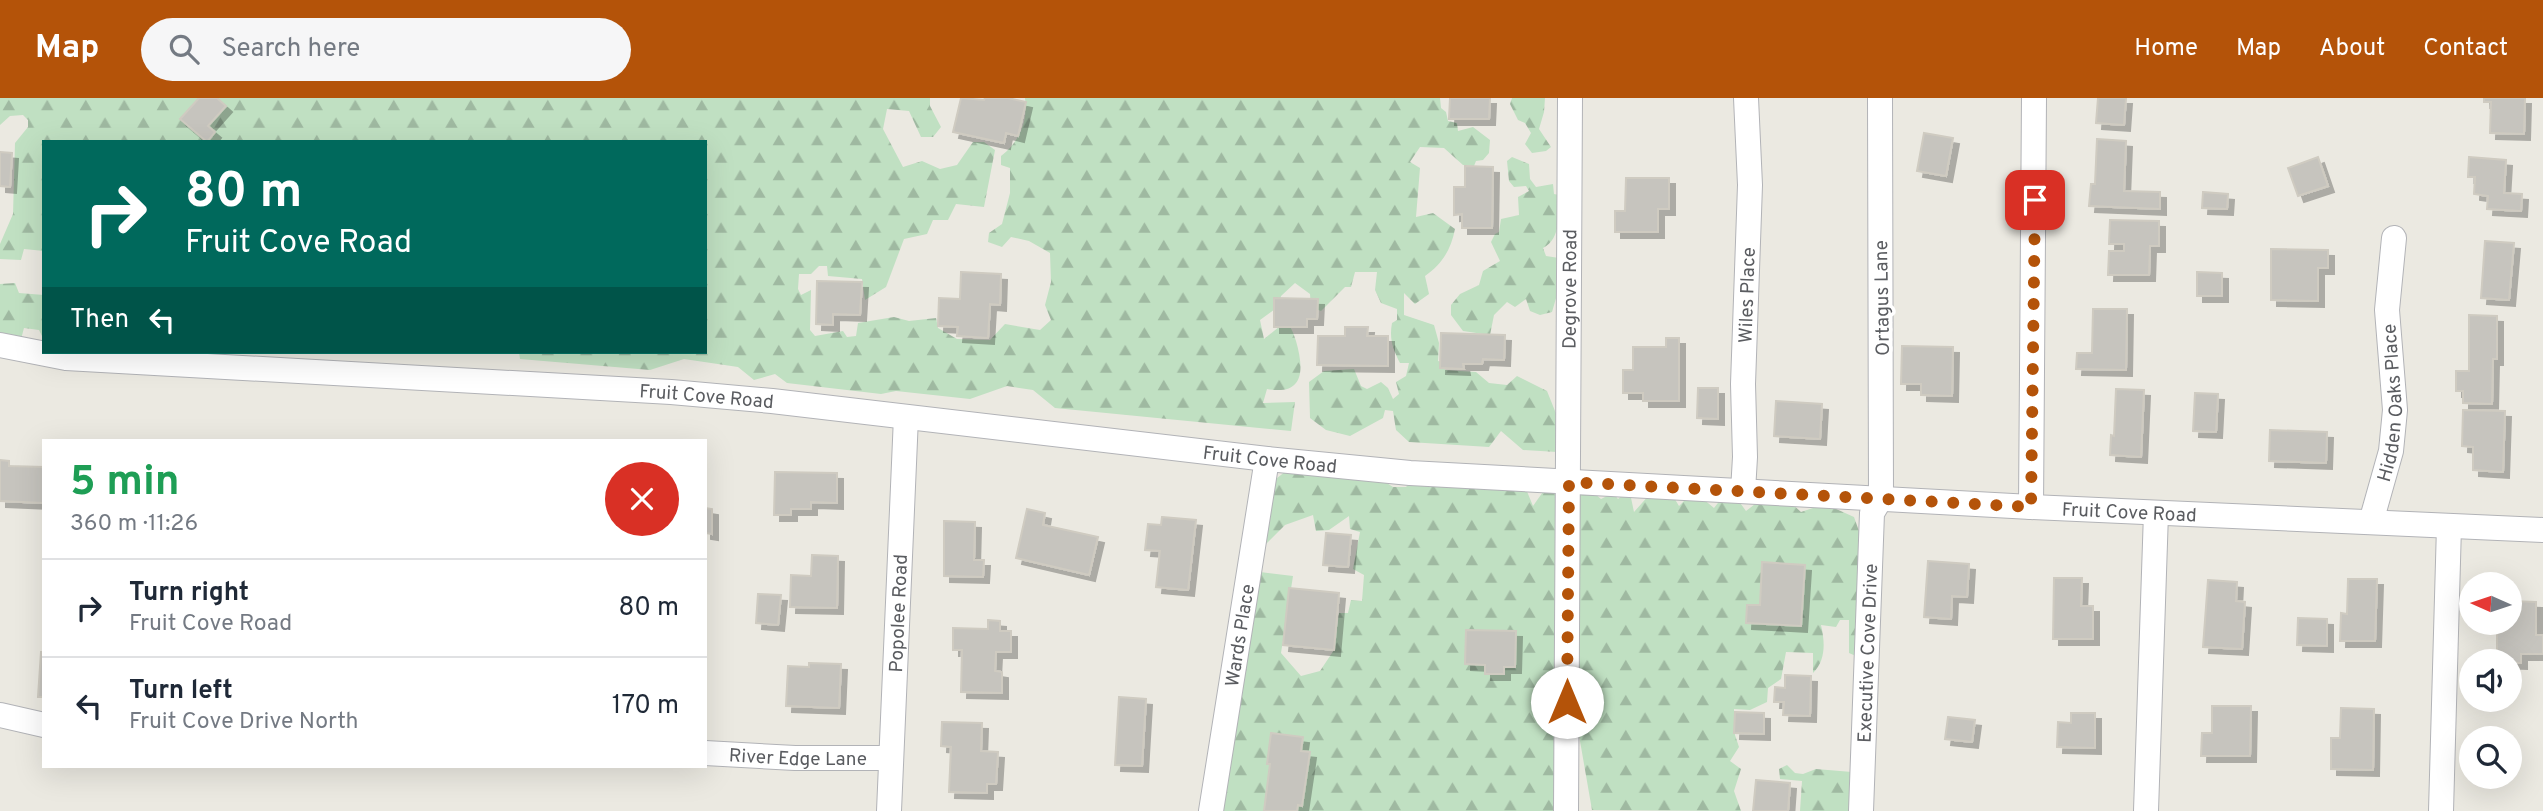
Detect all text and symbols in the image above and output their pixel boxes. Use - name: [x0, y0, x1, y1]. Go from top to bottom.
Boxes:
- search box: [141, 18, 631, 81]
- text: Map: [35, 28, 99, 70]
- icon: search: [165, 30, 203, 68]
- text: Search here: [221, 33, 360, 66]
- text: Home: [2134, 34, 2198, 64]
- text: Map: [2236, 34, 2281, 64]
- text: About: [2319, 34, 2385, 64]
- text: Contact: [2423, 34, 2508, 64]
- text: 80 m: [185, 163, 302, 225]
- icon: right: [70, 168, 161, 259]
- pin: [2005, 170, 2065, 230]
- icon: arrive: [2016, 181, 2054, 219]
- text: Fruit Cove Road: [185, 224, 412, 264]
- street label: Degrove Road: [1559, 229, 1583, 349]
- street label: Ortagus Lane: [1870, 240, 1896, 356]
- street label: Wiles Place: [1734, 247, 1762, 344]
- icon: left: [143, 301, 181, 339]
- text: Then: [70, 304, 129, 337]
- street label: Hidden Oaks Place: [2373, 323, 2410, 485]
- street label: Fruit Cove Road: [639, 380, 775, 415]
- street label: Fruit Cove Road: [1201, 442, 1338, 480]
- text: 5 min: [70, 457, 180, 510]
- button: close: [605, 462, 679, 536]
- street label: Fruit Cove Road: [2061, 498, 2197, 528]
- text: 360 m · 11:26: [70, 510, 198, 539]
- street label: Popolee Road: [885, 554, 914, 673]
- street label: Executive Cove Drive: [1854, 563, 1884, 743]
- north arrow: [2459, 572, 2522, 635]
- map controls: [2459, 572, 2522, 789]
- text: Turn right: [129, 577, 249, 610]
- street label: Wards Place: [1221, 582, 1261, 689]
- icon: right: [70, 589, 108, 627]
- text: 80 m: [619, 592, 679, 625]
- text: Fruit Cove Road: [129, 610, 292, 639]
- button: sound: [2459, 649, 2522, 712]
- position arrow: [1530, 665, 1604, 739]
- text: Turn left: [129, 675, 233, 708]
- icon: left: [70, 687, 108, 725]
- text: 170 m: [612, 690, 679, 723]
- text: Fruit Cove Drive North: [129, 708, 358, 737]
- button: search: [2459, 726, 2522, 789]
- street label: River Edge Lane: [728, 744, 867, 772]

